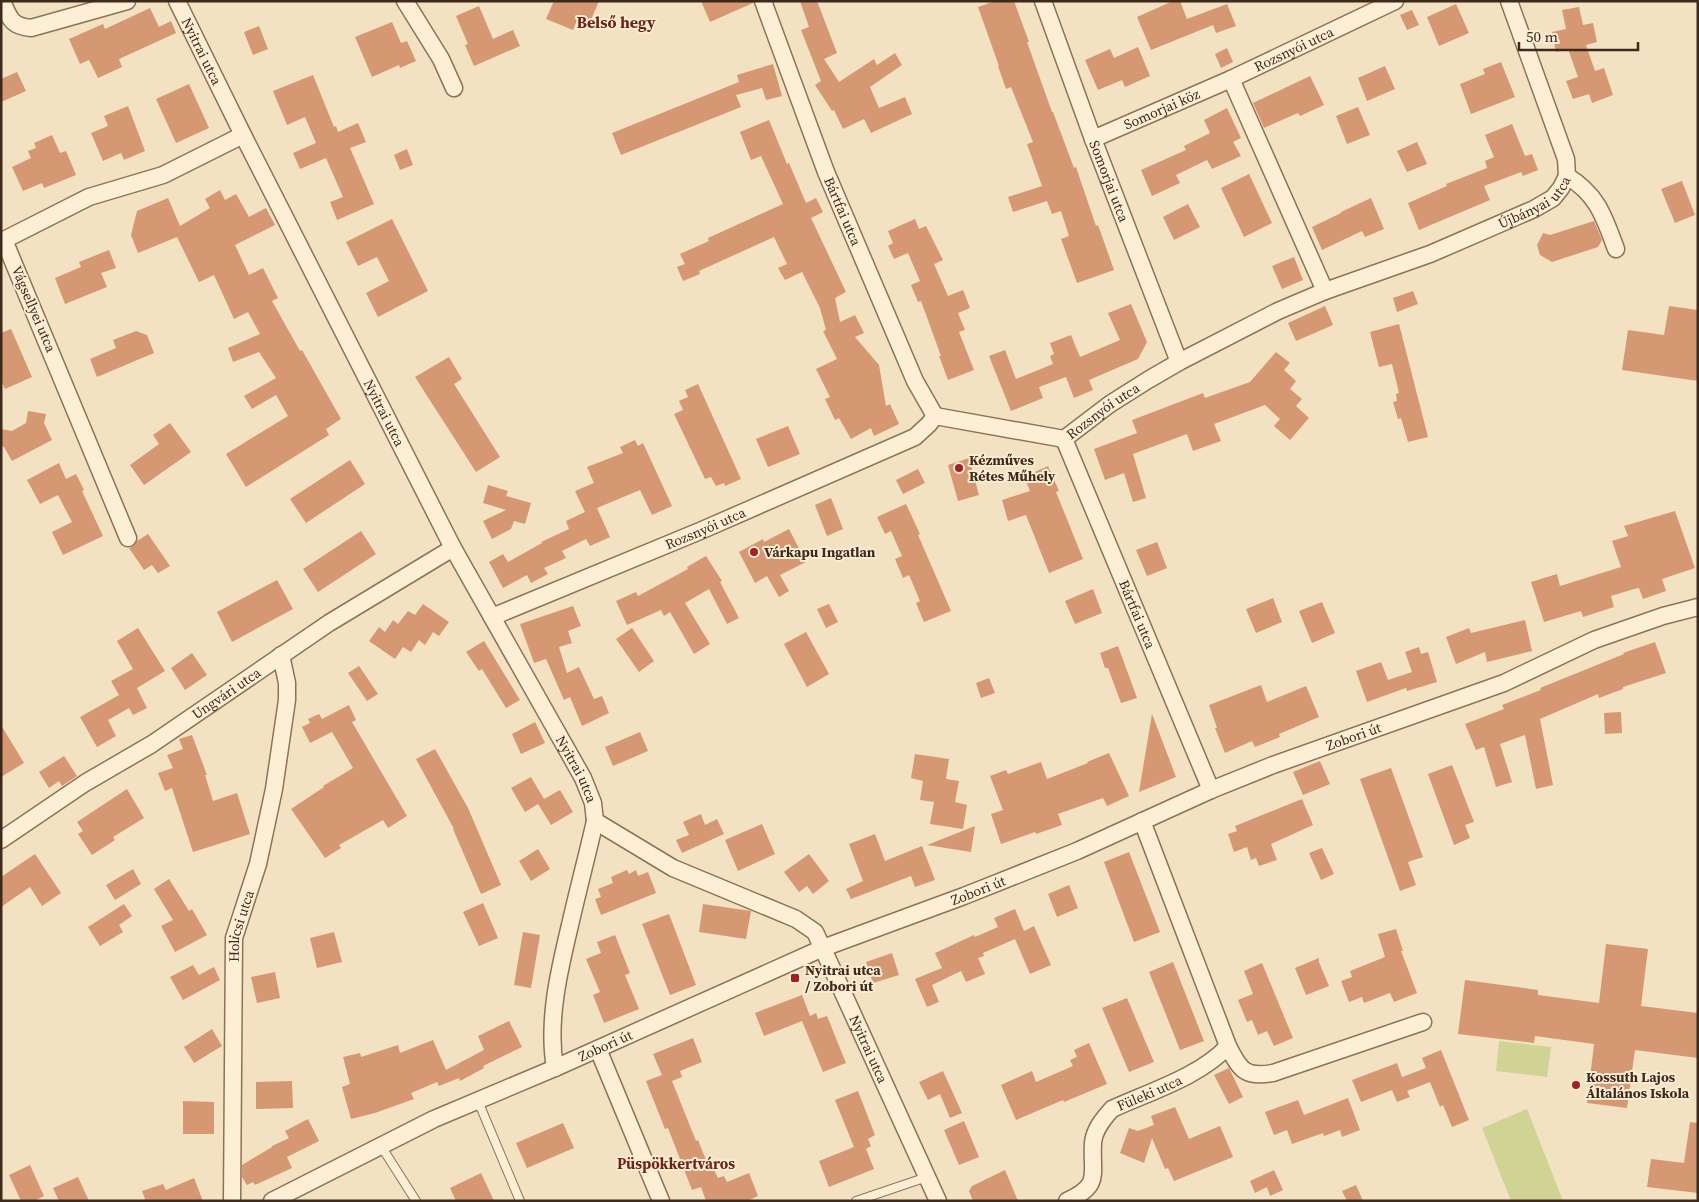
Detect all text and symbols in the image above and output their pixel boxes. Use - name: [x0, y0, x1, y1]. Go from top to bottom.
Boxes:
- district label: Belső hegy: [576, 11, 656, 33]
- street label: Nyitrai utca: [177, 14, 227, 89]
- scale bar: [1519, 20, 1638, 52]
- street label: Rozsnyói utca: [1251, 21, 1338, 77]
- text: 50 m: [1526, 26, 1558, 47]
- street label: Somorjai köz: [1121, 84, 1203, 134]
- street label: Somorjai utca: [1084, 137, 1134, 226]
- street label: Újbányai utca: [1495, 172, 1576, 233]
- street label: Bártfai utca: [819, 174, 867, 250]
- street label: Vágsellyei utca: [7, 263, 62, 356]
- street label: Nyitrai utca: [359, 376, 410, 451]
- street label: Rozsnyói utca: [1062, 377, 1144, 444]
- place label: Kézműves Rétes Műhely: [969, 450, 1056, 486]
- marker: Kézműves Rétes Műhely: [953, 462, 965, 474]
- street label: Rozsnyói utca: [662, 502, 750, 554]
- place label: Várkapu Ingatlan: [764, 542, 876, 562]
- marker: Várkapu Ingatlan: [748, 546, 760, 558]
- street label: Bártfai utca: [1114, 577, 1161, 653]
- street label: Ungvári utca: [188, 662, 265, 724]
- street label: Zobori út: [1323, 717, 1384, 755]
- street label: Nyitrai utca: [551, 732, 602, 806]
- street label: Zobori út: [948, 870, 1009, 910]
- street label: Holicsi utca: [224, 887, 259, 962]
- place label: Nyitrai utca / Zobori út: [805, 960, 881, 996]
- marker: Nyitrai utca / Zobori út: [789, 972, 801, 984]
- street label: Nyitrai utca: [844, 1012, 893, 1087]
- street label: Zobori út: [575, 1024, 636, 1066]
- place label: Kossuth Lajos Általános Iskola: [1586, 1067, 1690, 1103]
- street label: Füleki utca: [1114, 1069, 1186, 1116]
- marker: Kossuth Lajos Általános Iskola: [1570, 1079, 1582, 1091]
- district label: Püspökkertváros: [617, 1153, 735, 1174]

